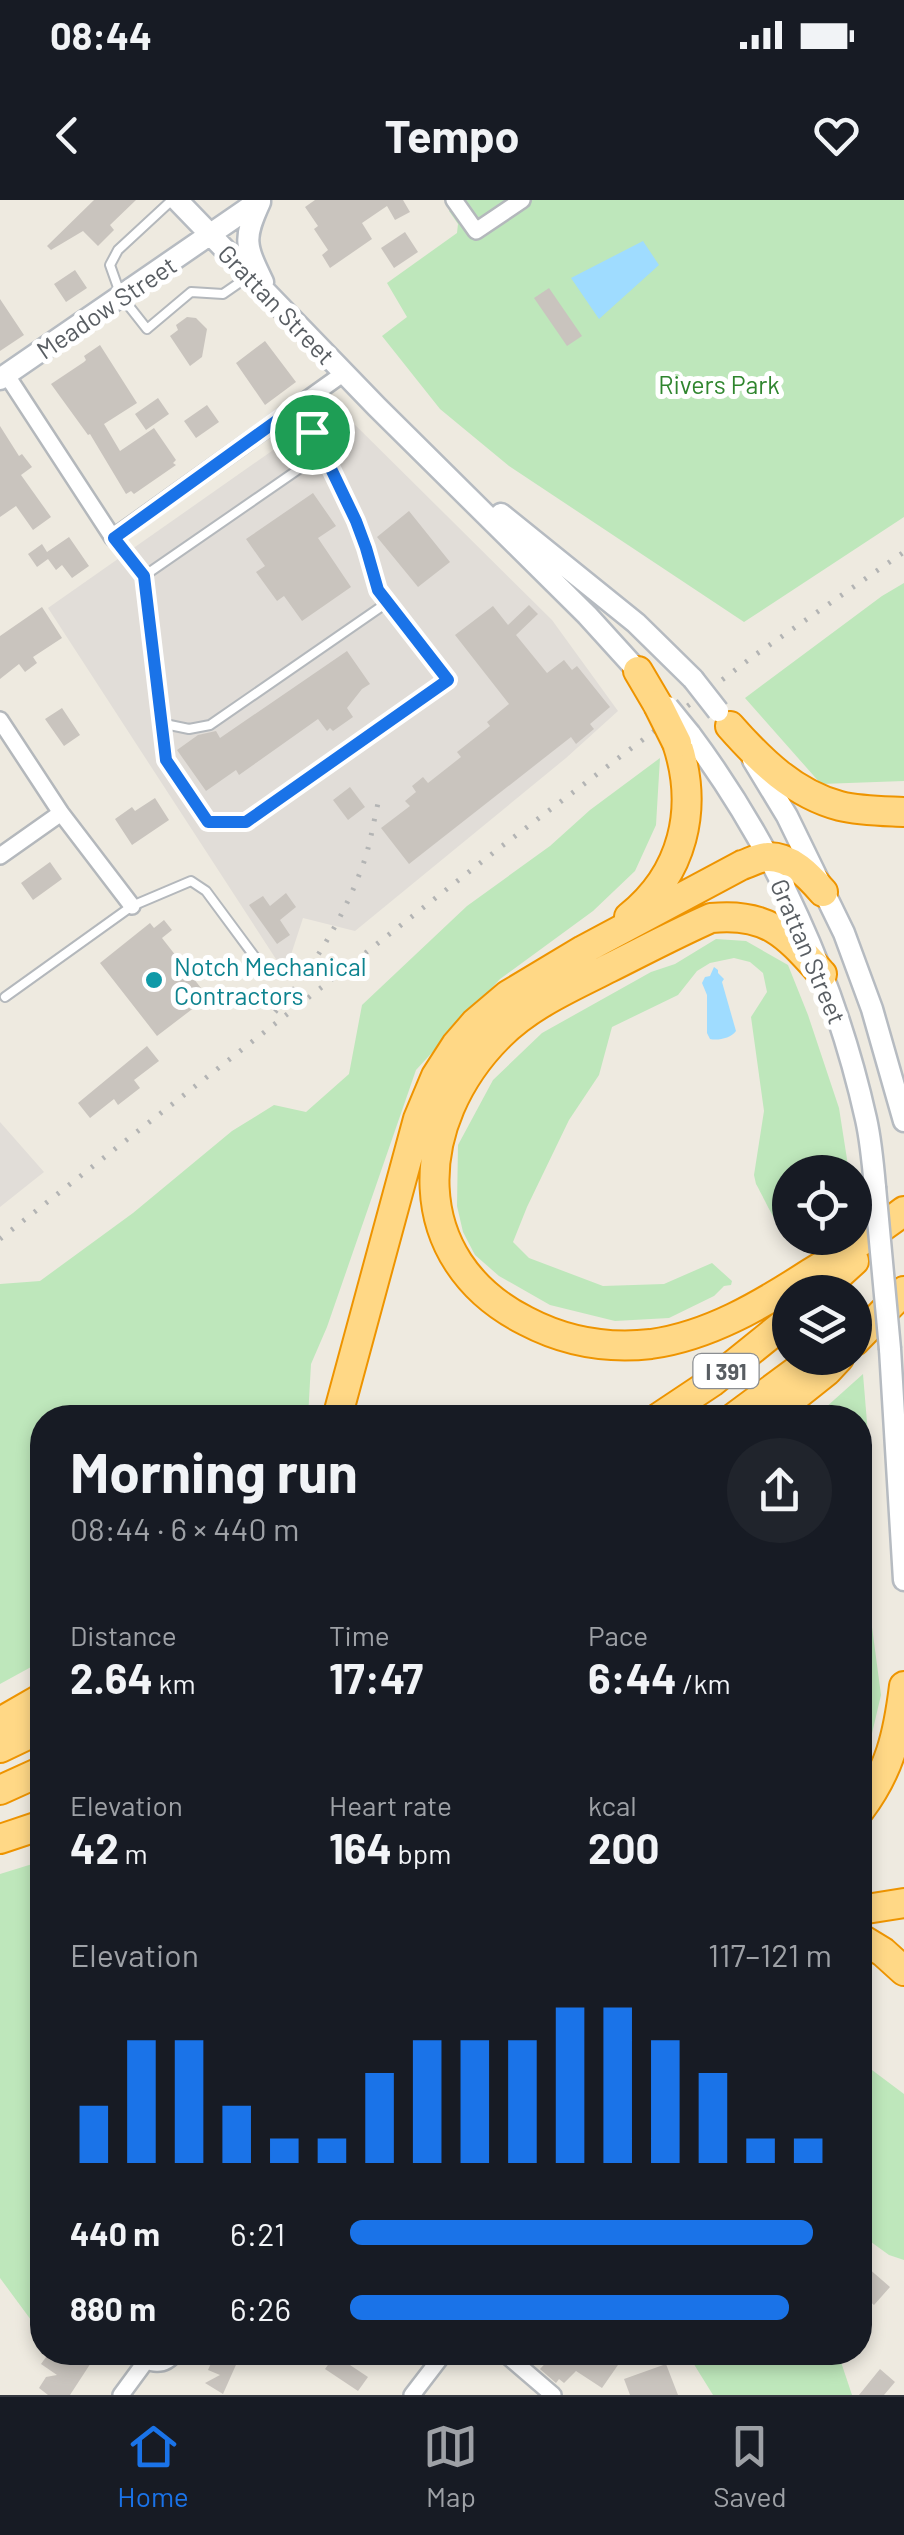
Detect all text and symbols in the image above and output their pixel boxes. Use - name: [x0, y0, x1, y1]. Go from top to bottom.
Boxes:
- text: 08:44: [50, 12, 152, 58]
- icon: back: [40, 108, 95, 163]
- text: Tempo: [384, 108, 520, 162]
- icon: heart: [809, 108, 864, 163]
- street label: Grattan Street: [212, 238, 342, 370]
- street label: Meadow Street: [30, 249, 182, 365]
- park label: Rivers Park: [658, 369, 780, 399]
- pin: [270, 390, 355, 475]
- icon: arrive: [285, 405, 340, 460]
- street label: Grattan Street: [765, 874, 853, 1028]
- place label: Notch Mechanical Contractors: [174, 951, 366, 1010]
- marker: Notch Mechanical Contractors: [143, 969, 165, 991]
- map controls: [772, 1155, 872, 1375]
- button: locate: [772, 1155, 872, 1255]
- button: layers: [772, 1275, 872, 1375]
- road number: I 391: [694, 1354, 758, 1388]
- text: Morning run: [70, 1438, 358, 1504]
- button: share: [727, 1438, 832, 1543]
- text: 08:44 · 6 × 440 m: [70, 1509, 299, 1547]
- text: Distance: [70, 1618, 177, 1652]
- text: Time: [329, 1618, 390, 1652]
- text: Pace: [588, 1618, 648, 1652]
- text: 2.64: [70, 1652, 153, 1702]
- text: 17:47: [329, 1652, 423, 1702]
- text: 6:44: [588, 1652, 677, 1702]
- text: km: [153, 1666, 196, 1700]
- text: /km: [677, 1666, 731, 1700]
- text: Elevation: [70, 1788, 183, 1822]
- text: Heart rate: [329, 1788, 452, 1822]
- text: kcal: [588, 1788, 637, 1822]
- text: 42: [70, 1822, 119, 1872]
- text: 164: [329, 1822, 392, 1872]
- text: 200: [588, 1822, 659, 1872]
- text: m: [119, 1836, 148, 1870]
- text: bpm: [392, 1836, 451, 1870]
- text: Elevation: [70, 1935, 199, 1973]
- text: 117–121 m: [708, 1935, 832, 1973]
- text: 440 m: [70, 2214, 160, 2252]
- text: 6:21: [230, 2214, 285, 2252]
- text: 880 m: [70, 2289, 156, 2327]
- text: 6:26: [230, 2289, 291, 2327]
- tab: Home: [117, 2419, 189, 2513]
- tab: Map: [423, 2419, 478, 2513]
- tab: Saved: [713, 2419, 787, 2513]

